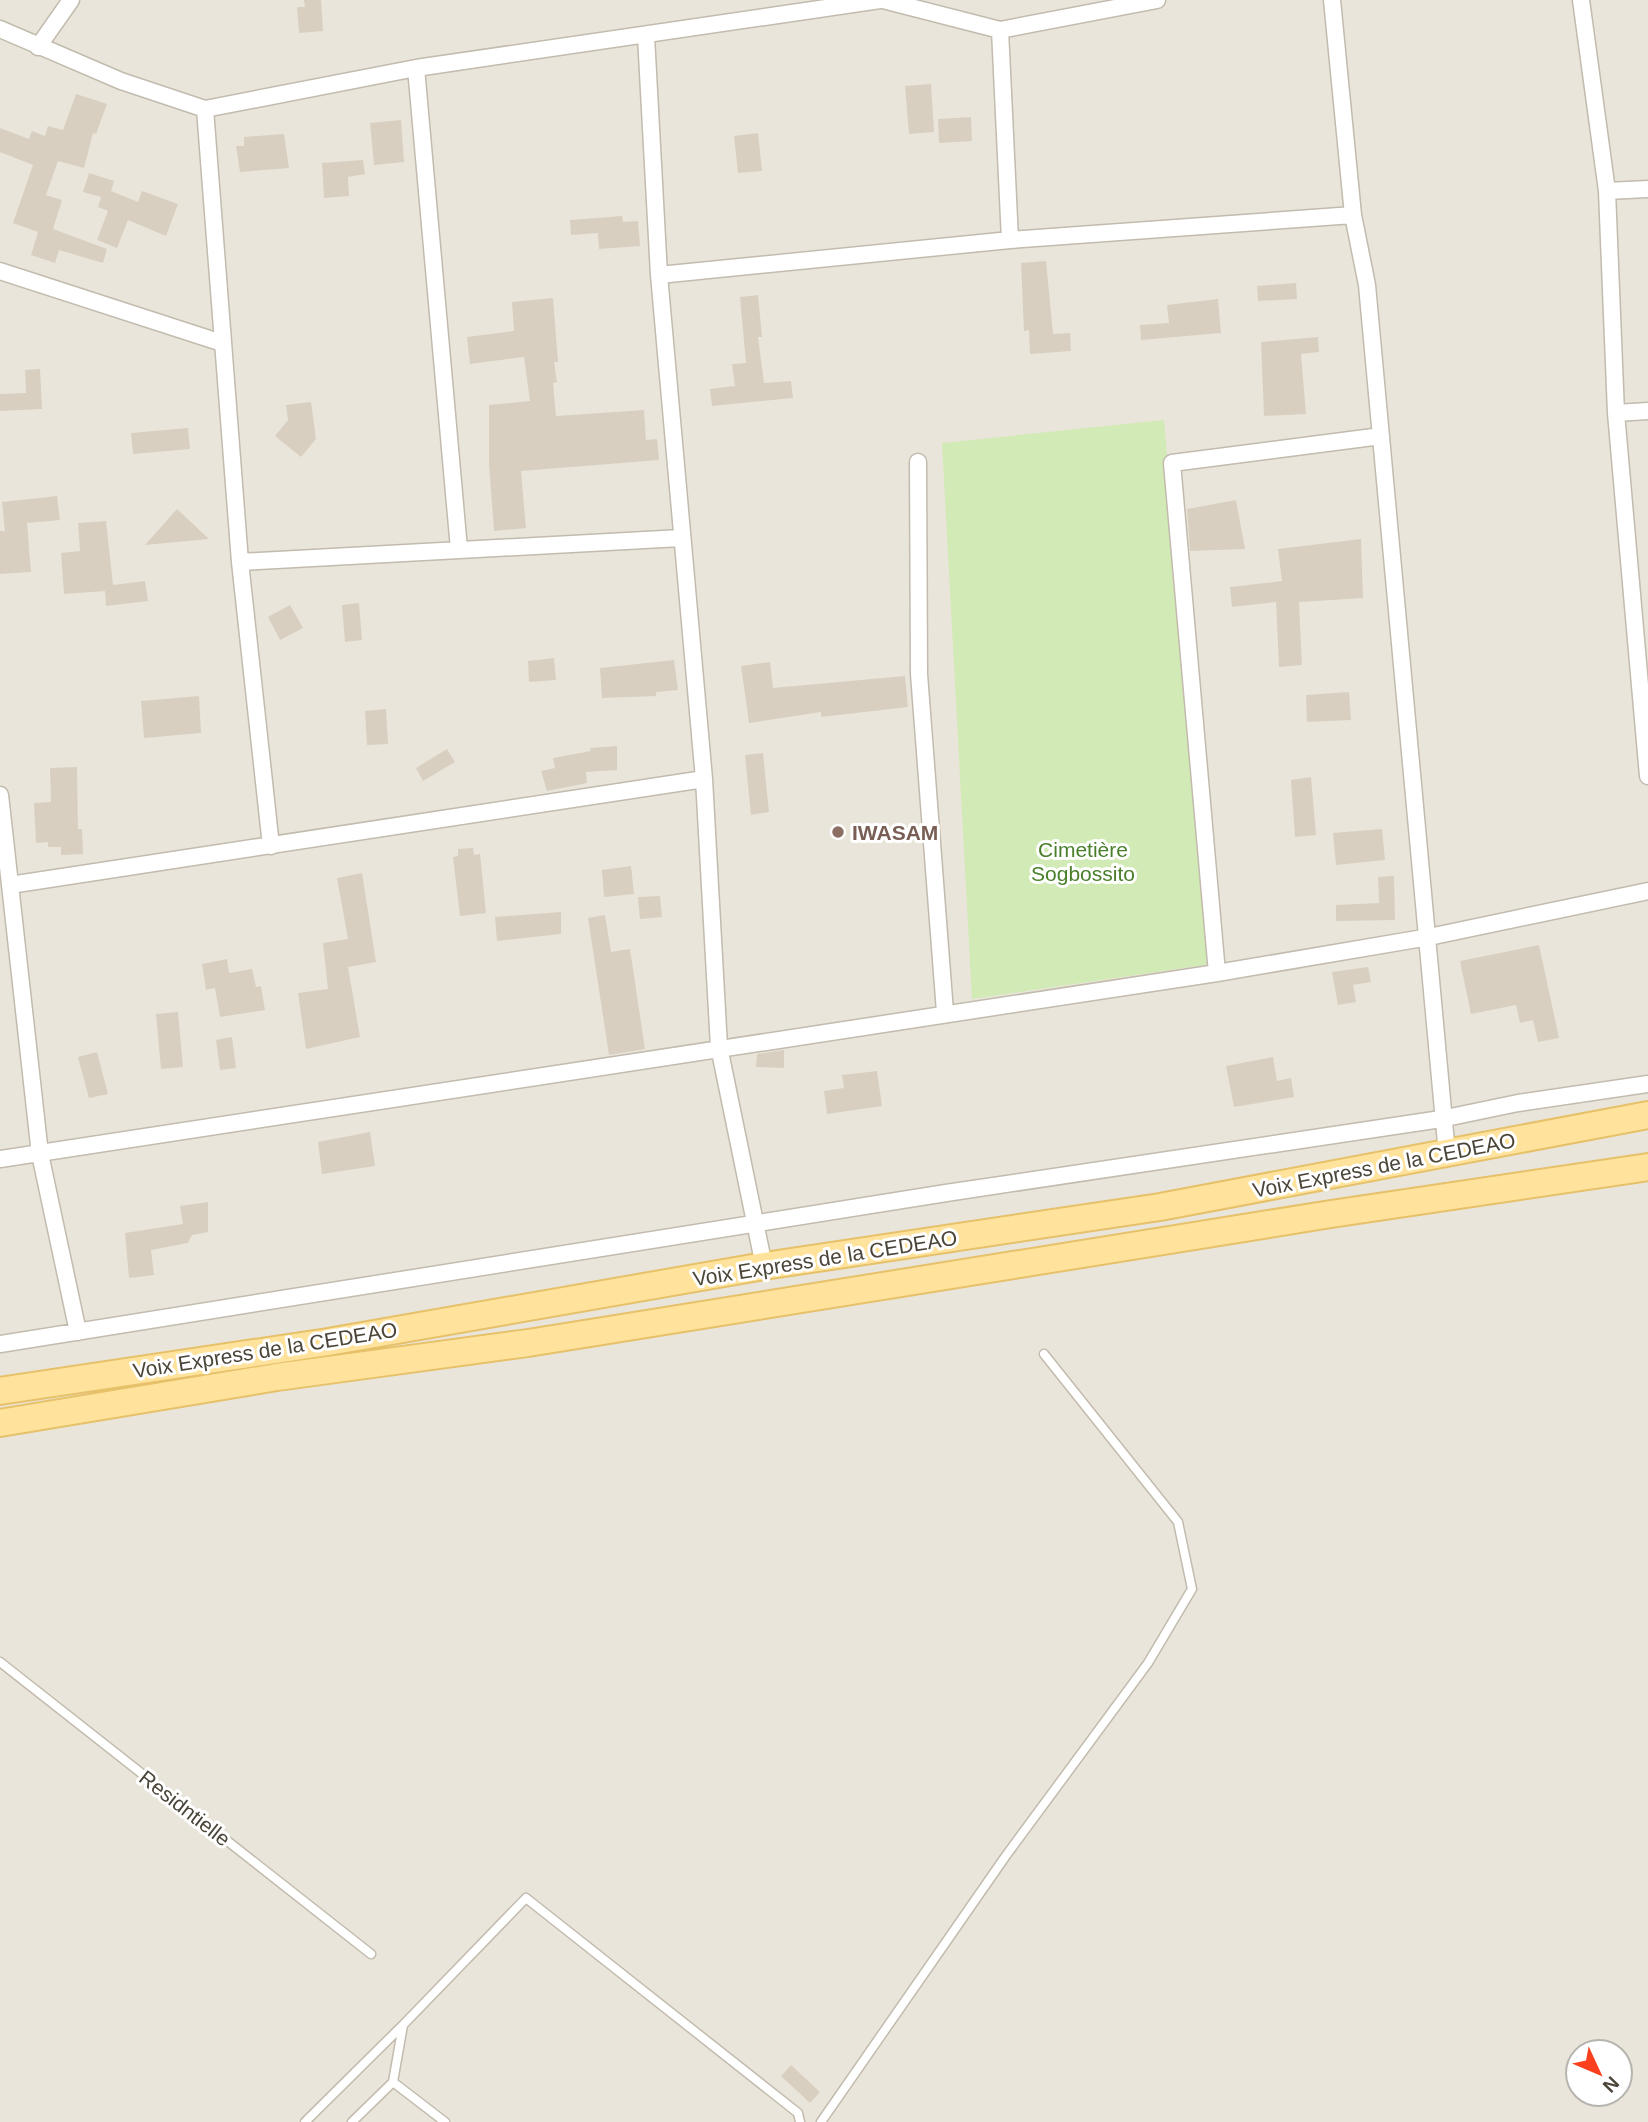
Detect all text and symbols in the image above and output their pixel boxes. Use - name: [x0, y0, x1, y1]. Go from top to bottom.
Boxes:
- place label: IWASAM: [852, 821, 938, 844]
- marker: IWASAM: [830, 824, 846, 840]
- park label: Cimetière Sogbossito: [1031, 838, 1135, 885]
- street label: Voix Express de la CEDEAO: [1251, 1128, 1517, 1202]
- street label: Voix Express de la CEDEAO: [691, 1226, 959, 1290]
- street label: Voix Express de la CEDEAO: [131, 1318, 399, 1382]
- street label: Residntielle: [135, 1766, 235, 1850]
- north arrow: [1564, 2038, 1634, 2108]
- text: N: [1599, 2072, 1623, 2097]

